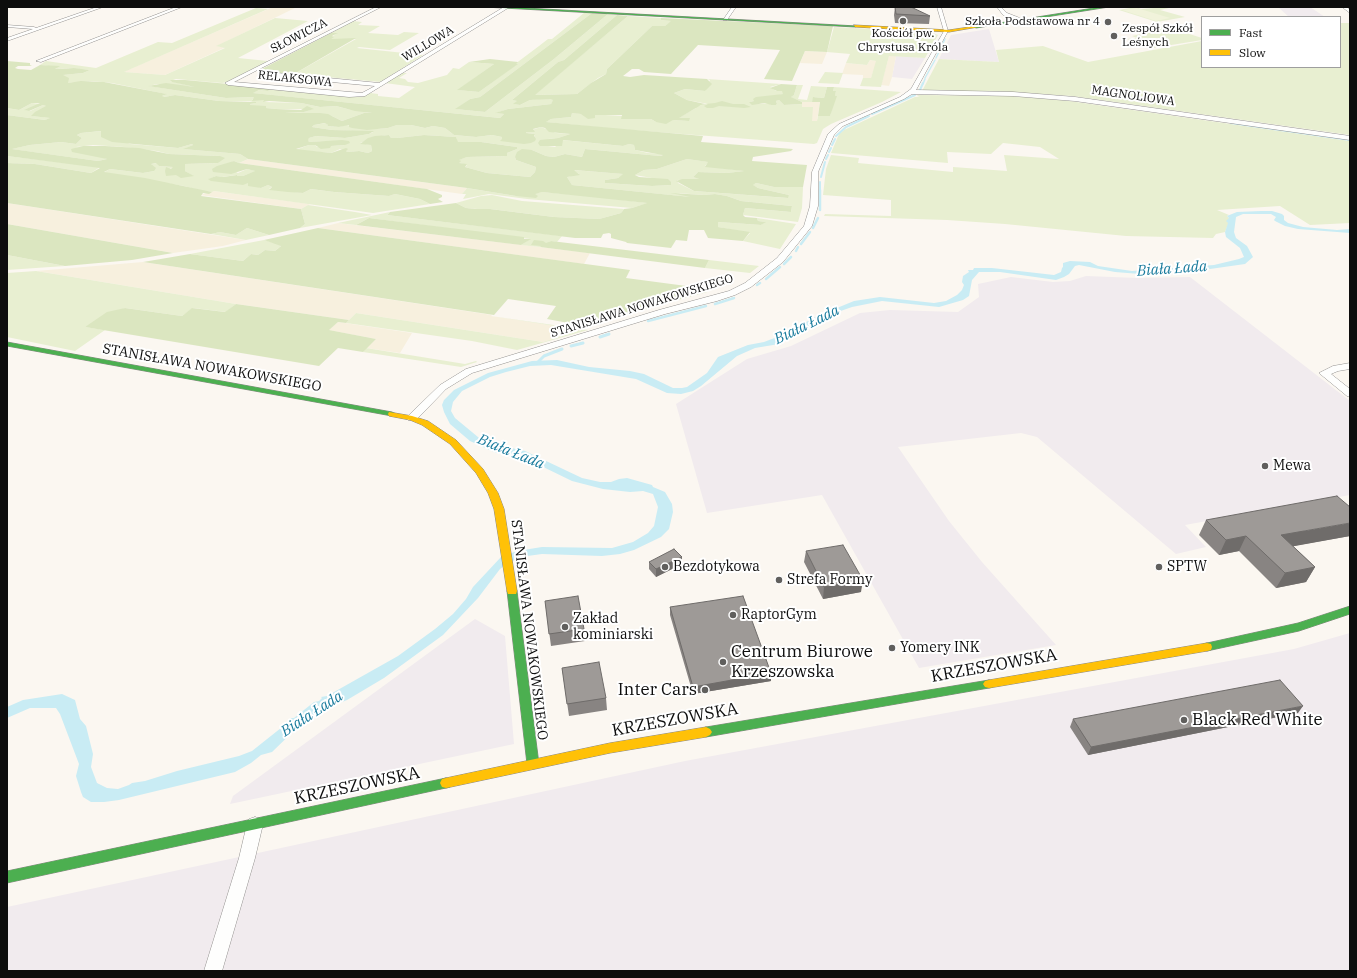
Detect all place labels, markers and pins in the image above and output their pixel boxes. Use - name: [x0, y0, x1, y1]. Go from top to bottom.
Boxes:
- place label: Szkoła Podstawowa nr 4: [965, 15, 1100, 29]
- marker: Kościół pw. Chrystusa Króla: [898, 16, 908, 26]
- marker: Szkoła Podstawowa nr 4: [1103, 17, 1113, 27]
- place label: Zespół Szkół Leśnych: [1122, 22, 1193, 50]
- place label: Kościół pw. Chrystusa Króla: [858, 27, 948, 55]
- marker: Zespół Szkół Leśnych: [1109, 31, 1119, 41]
- place label: Mewa: [1273, 458, 1311, 474]
- marker: Mewa: [1260, 461, 1270, 471]
- place label: Bezdotykowa: [673, 559, 760, 575]
- place label: SPTW: [1167, 559, 1207, 575]
- marker: Bezdotykowa: [660, 562, 670, 572]
- marker: SPTW: [1154, 562, 1164, 572]
- place label: Strefa Formy: [787, 572, 872, 588]
- marker: Strefa Formy: [774, 575, 784, 585]
- place label: RaptorGym: [741, 607, 817, 623]
- marker: RaptorGym: [728, 610, 738, 620]
- place label: Zakład kominiarski: [573, 611, 653, 644]
- marker: Zakład kominiarski: [560, 622, 570, 632]
- place label: Yomery INK: [900, 640, 980, 656]
- place label: Centrum Biurowe Krzeszowska: [731, 642, 873, 682]
- marker: Yomery INK: [887, 643, 897, 653]
- marker: Centrum Biurowe Krzeszowska: [718, 657, 728, 667]
- place label: Inter Cars: [618, 680, 697, 700]
- marker: Inter Cars: [700, 685, 710, 695]
- place label: Black Red White: [1192, 710, 1323, 730]
- marker: Black Red White: [1179, 715, 1189, 725]

